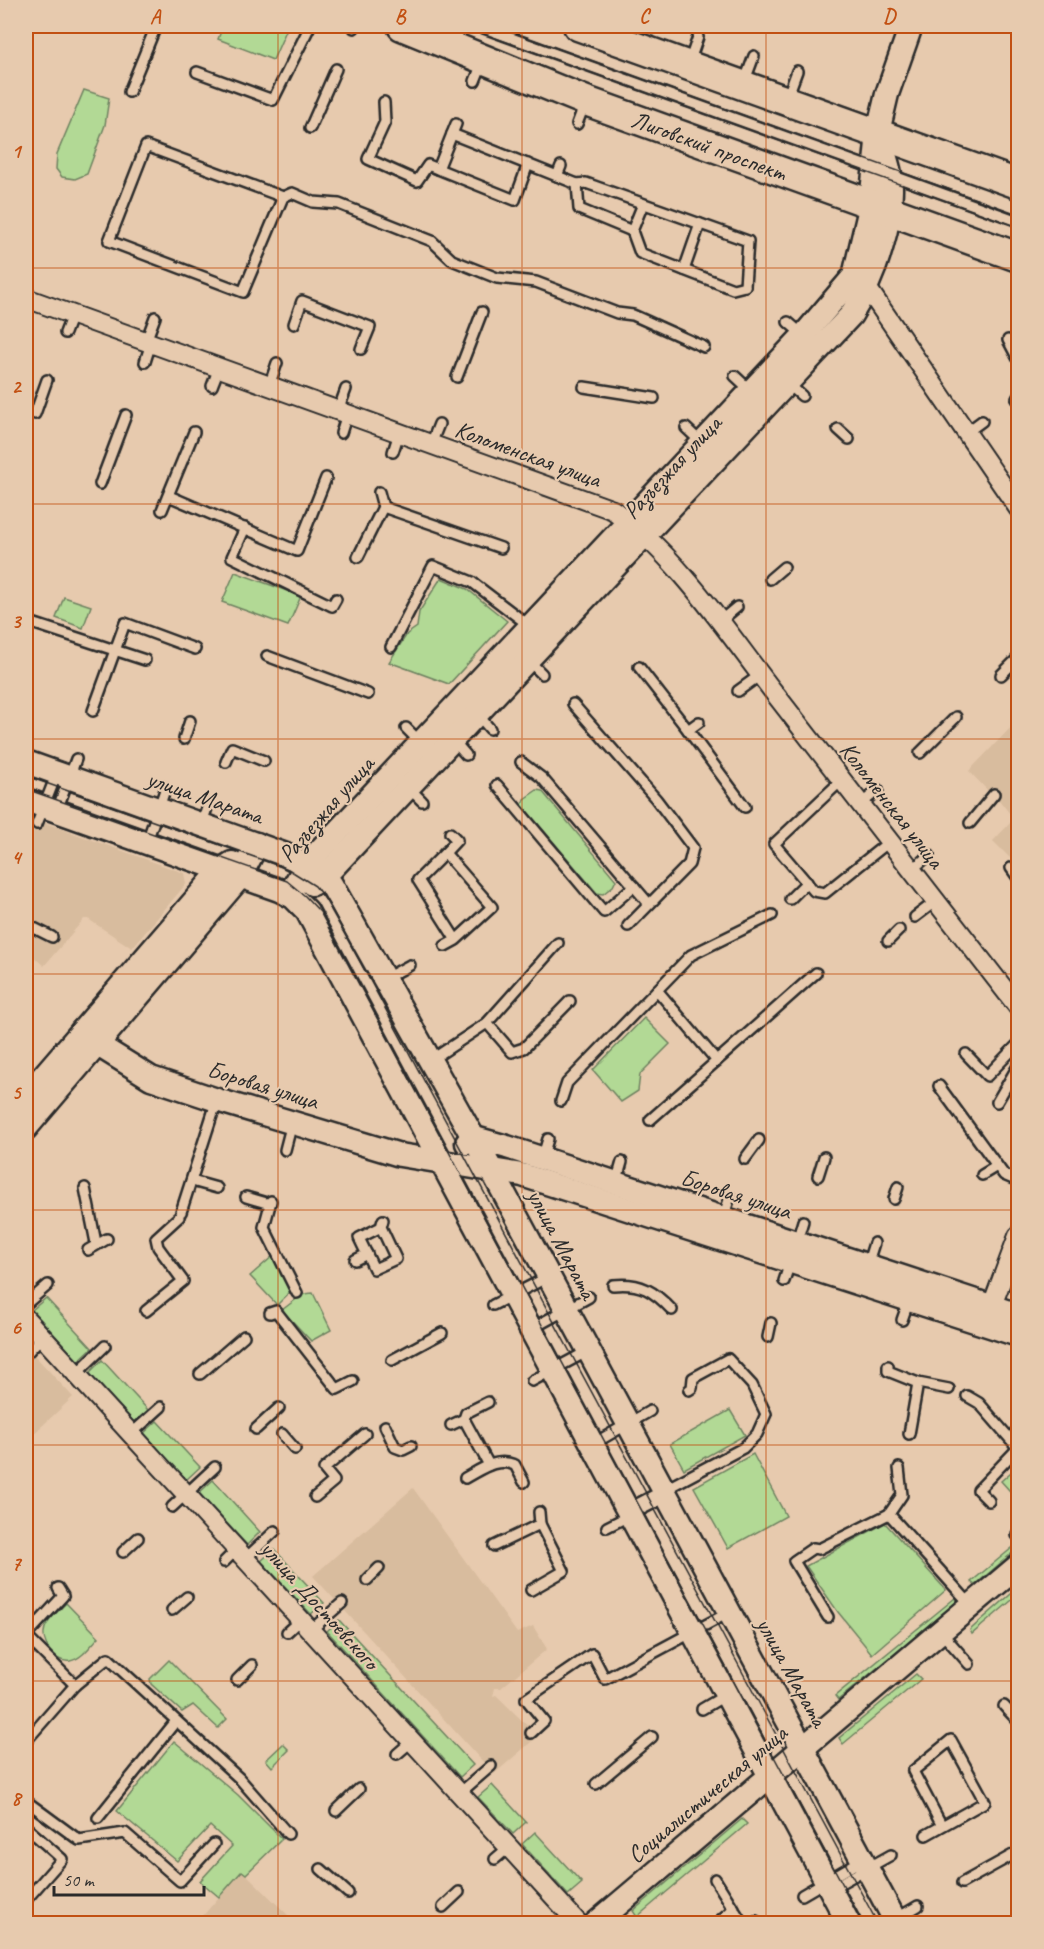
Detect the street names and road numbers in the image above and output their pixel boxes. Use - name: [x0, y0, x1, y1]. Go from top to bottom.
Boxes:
- street label: Лиговский проспект: [627, 104, 791, 188]
- street label: Разъезжая улица: [616, 407, 730, 526]
- street label: Коломенская улица: [451, 414, 606, 495]
- street label: Коломенская улица: [833, 736, 952, 875]
- street label: Разъезжая улица: [272, 748, 383, 869]
- street label: улица Марата: [141, 763, 269, 831]
- street label: Боровая улица: [204, 1054, 324, 1117]
- street label: Боровая улица: [677, 1162, 796, 1226]
- street label: улица Марата: [520, 1182, 605, 1306]
- street label: улица Достоевского: [253, 1533, 388, 1678]
- street label: улица Марата: [749, 1610, 835, 1734]
- street label: Социалистическая улица: [621, 1718, 794, 1870]

